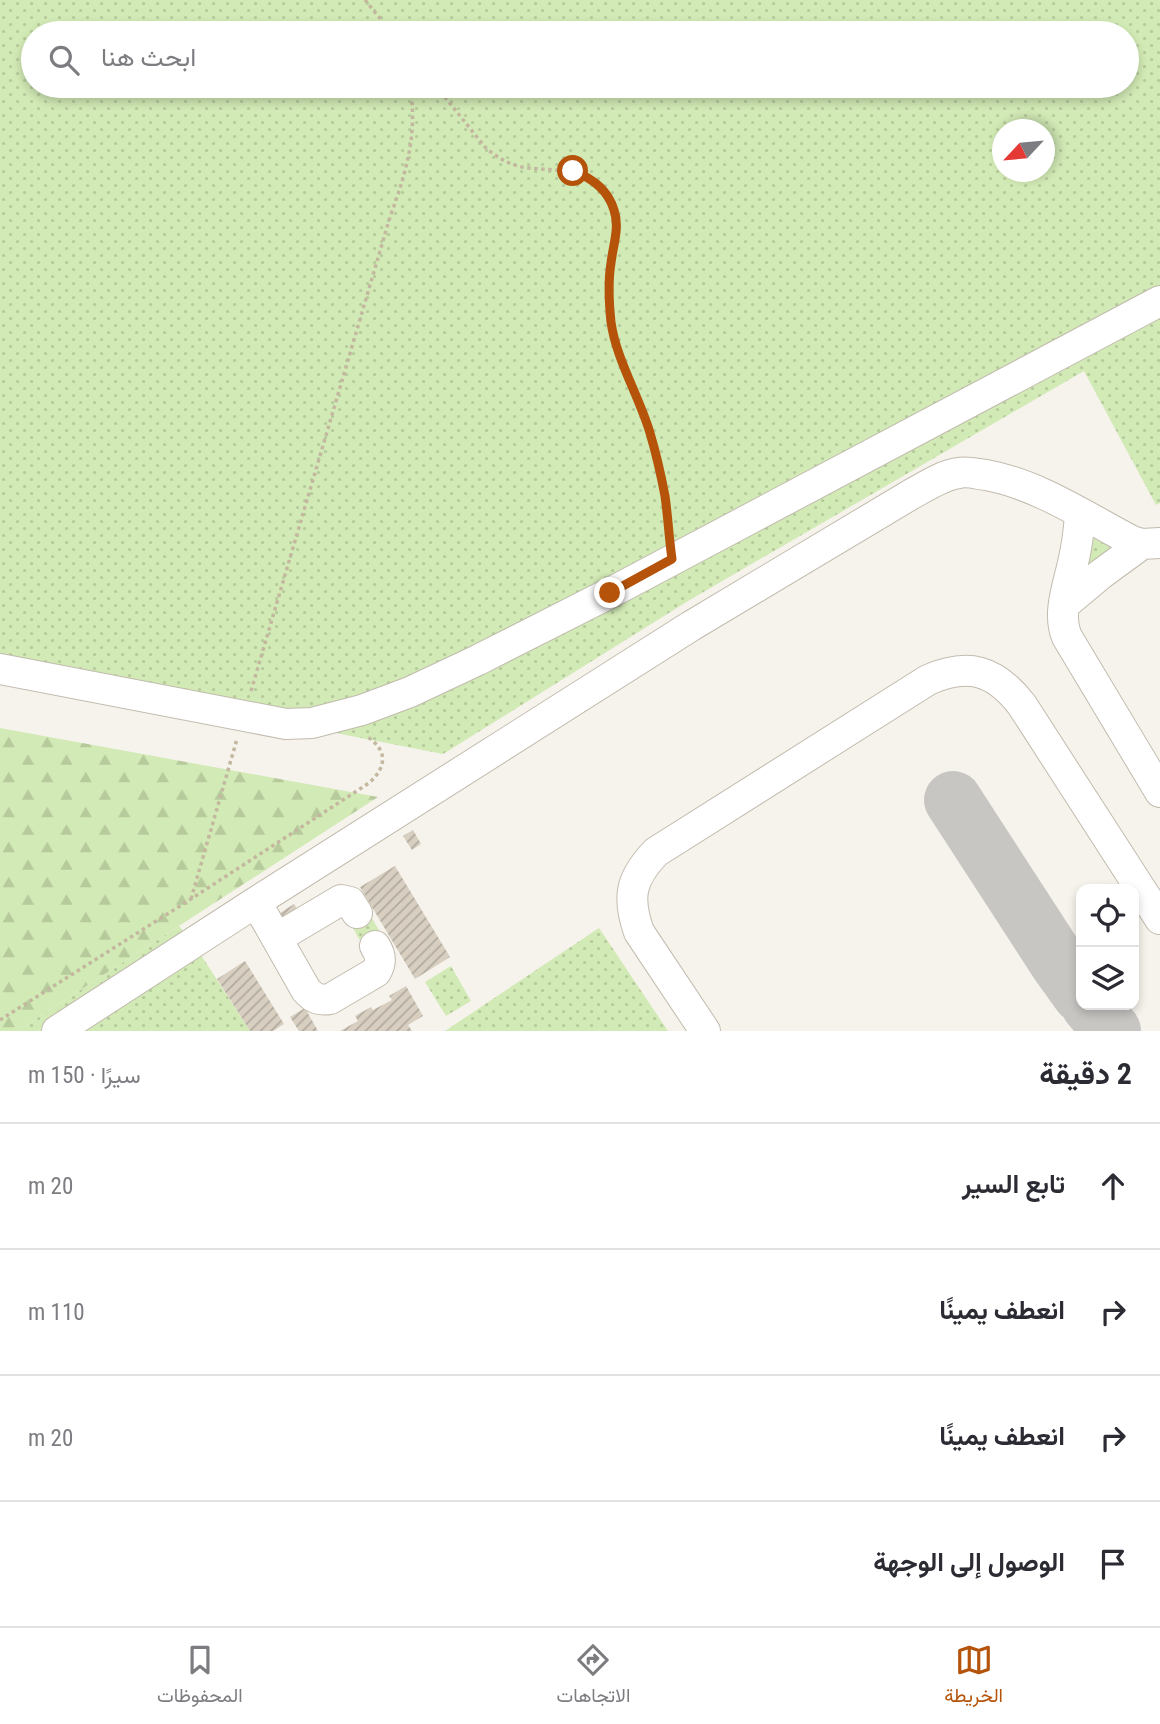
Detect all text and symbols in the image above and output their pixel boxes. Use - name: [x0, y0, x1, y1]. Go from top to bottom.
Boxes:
- search box: [21, 21, 1139, 98]
- icon: search: [45, 41, 83, 79]
- text: ابحث هنا: [101, 42, 196, 72]
- north arrow: [992, 119, 1055, 182]
- route start: [557, 155, 588, 186]
- route end: [594, 577, 625, 608]
- map controls: [1076, 884, 1139, 1010]
- button: locate: [1076, 884, 1139, 947]
- button: layers: [1076, 947, 1139, 1010]
- text: 2 دقيقة: [1039, 1056, 1132, 1091]
- text: سيرًا · 150 m: [28, 1062, 141, 1089]
- icon: ahead: [1094, 1167, 1132, 1205]
- text: تابع السير: [962, 1169, 1065, 1199]
- text: 20 m: [28, 1173, 73, 1200]
- icon: right: [1094, 1293, 1132, 1331]
- text: انعطف يمينًا: [939, 1295, 1065, 1325]
- text: 110 m: [28, 1299, 85, 1326]
- icon: right: [1094, 1419, 1132, 1457]
- text: انعطف يمينًا: [939, 1421, 1065, 1451]
- text: 20 m: [28, 1425, 73, 1452]
- icon: arrive: [1094, 1545, 1132, 1583]
- text: الوصول إلى الوجهة: [873, 1547, 1065, 1577]
- tab: المحفوظات: [157, 1641, 243, 1712]
- tab: الاتجاهات: [557, 1641, 630, 1712]
- tab: الخريطة: [944, 1641, 1003, 1712]

